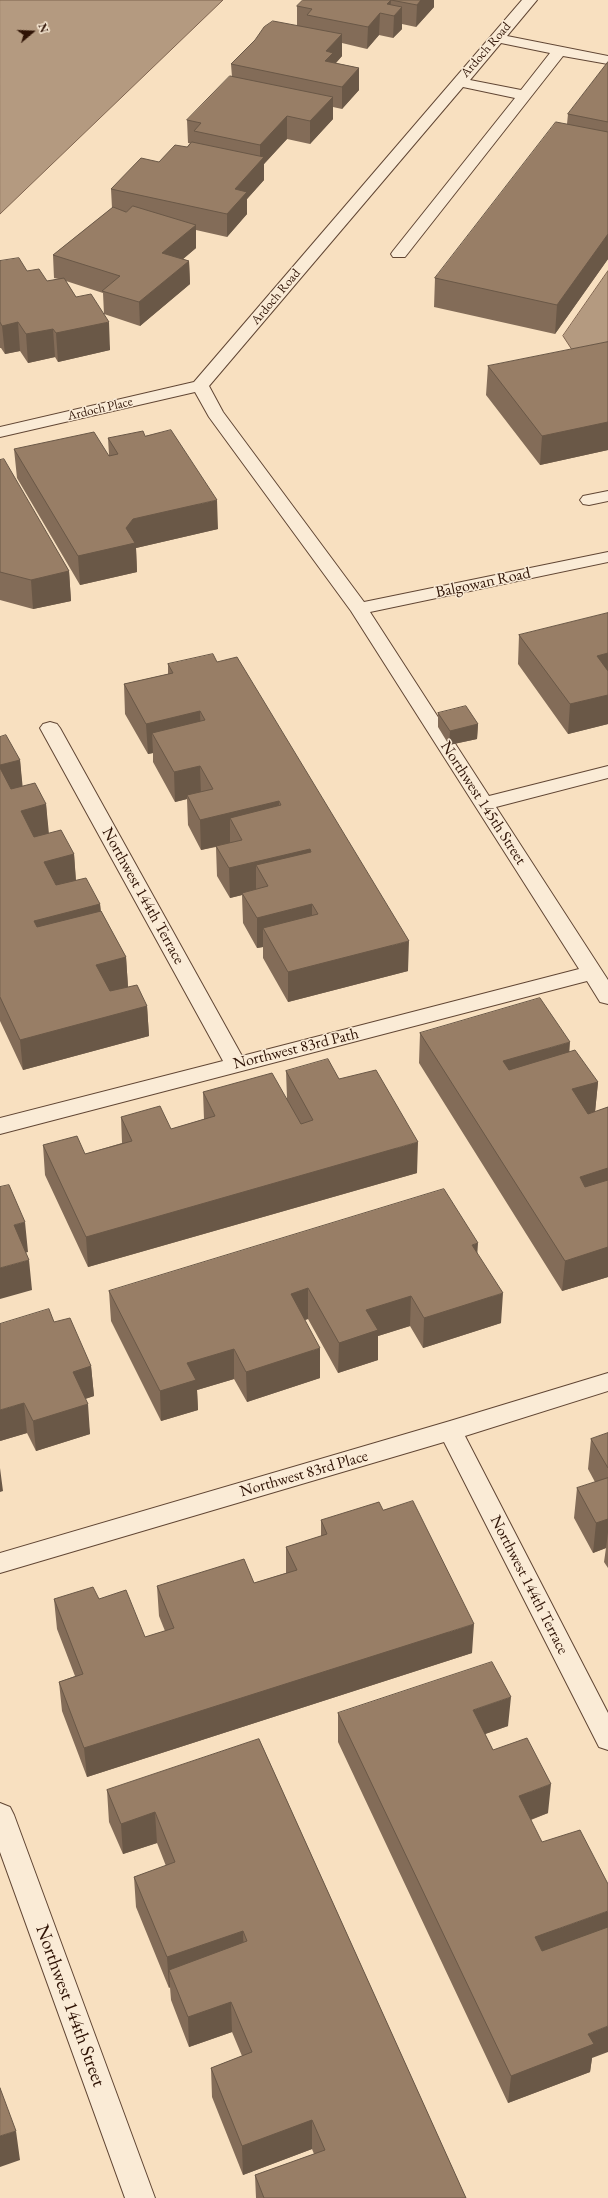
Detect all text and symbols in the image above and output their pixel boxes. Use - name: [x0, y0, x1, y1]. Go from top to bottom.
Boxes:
- north arrow: [12, 12, 52, 52]
- street label: Ardoch Road: [458, 19, 514, 81]
- text: N: [35, 22, 51, 35]
- street label: Ardoch Road: [248, 266, 304, 328]
- street label: Ardoch Place: [66, 394, 134, 424]
- street label: Balgowan Road: [434, 564, 532, 602]
- street label: Northwest 145th Street: [436, 738, 530, 868]
- street label: Northwest 144th Terrace: [97, 824, 189, 968]
- street label: Northwest 83rd Path: [231, 1024, 361, 1074]
- street label: Northwest 83rd Place: [238, 1447, 370, 1501]
- street label: Northwest 144th Terrace: [486, 1512, 572, 1658]
- street label: Northwest 144th Street: [30, 1922, 110, 2090]

